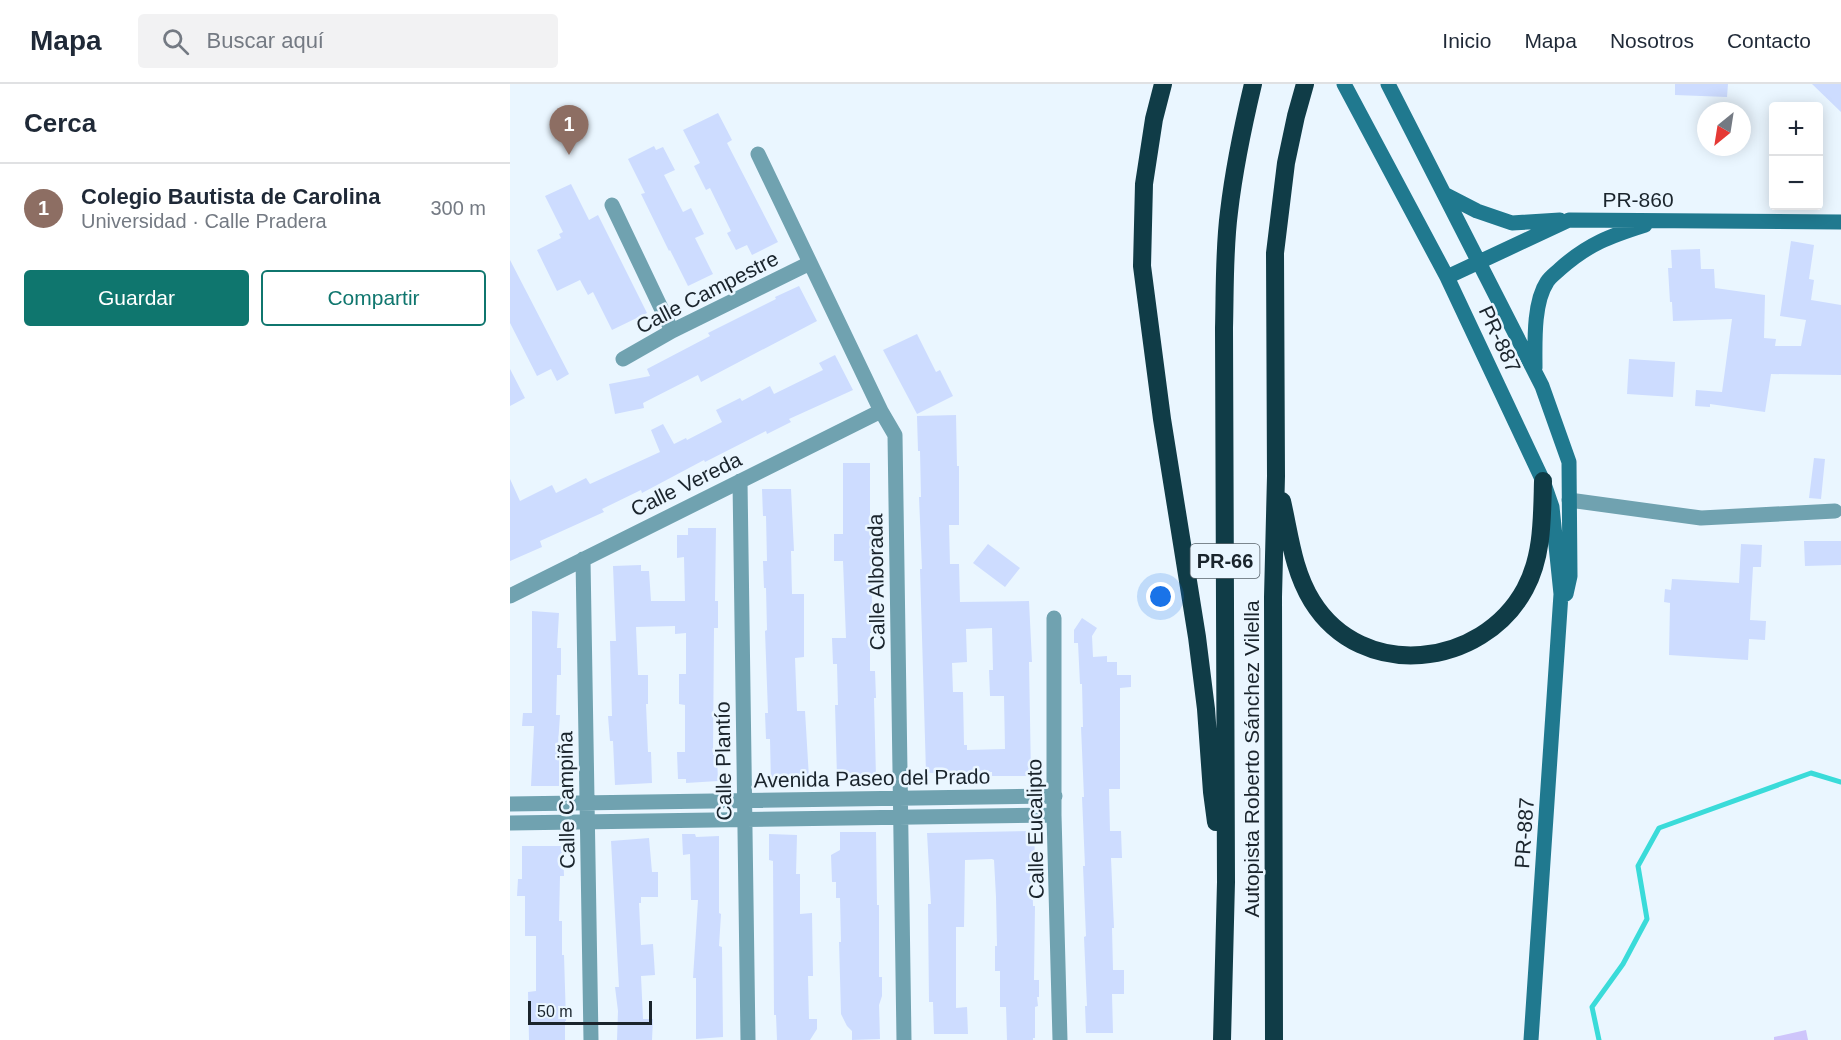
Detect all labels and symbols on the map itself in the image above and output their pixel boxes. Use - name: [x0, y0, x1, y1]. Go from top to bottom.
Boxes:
- north arrow: [1697, 102, 1751, 156]
- pin: 1: [550, 106, 588, 155]
- street label: PR-860: [1602, 188, 1674, 211]
- street label: Calle Campestre: [632, 246, 782, 338]
- street label: PR-887: [1475, 302, 1525, 376]
- street label: Calle Vereda: [627, 447, 745, 521]
- street label: Calle Alborada: [863, 513, 889, 650]
- road number: PR-66: [1190, 544, 1260, 578]
- your location: [1146, 582, 1175, 611]
- street label: Autopista Roberto Sánchez Vilella: [1240, 600, 1263, 918]
- street label: Calle Plantío: [710, 701, 736, 821]
- street label: Calle Campiña: [553, 731, 579, 869]
- street label: Calle Eucalipto: [1022, 759, 1048, 899]
- street label: Avenida Paseo del Prado: [754, 764, 990, 792]
- street label: PR-887: [1510, 797, 1538, 869]
- scale bar: [528, 998, 652, 1026]

